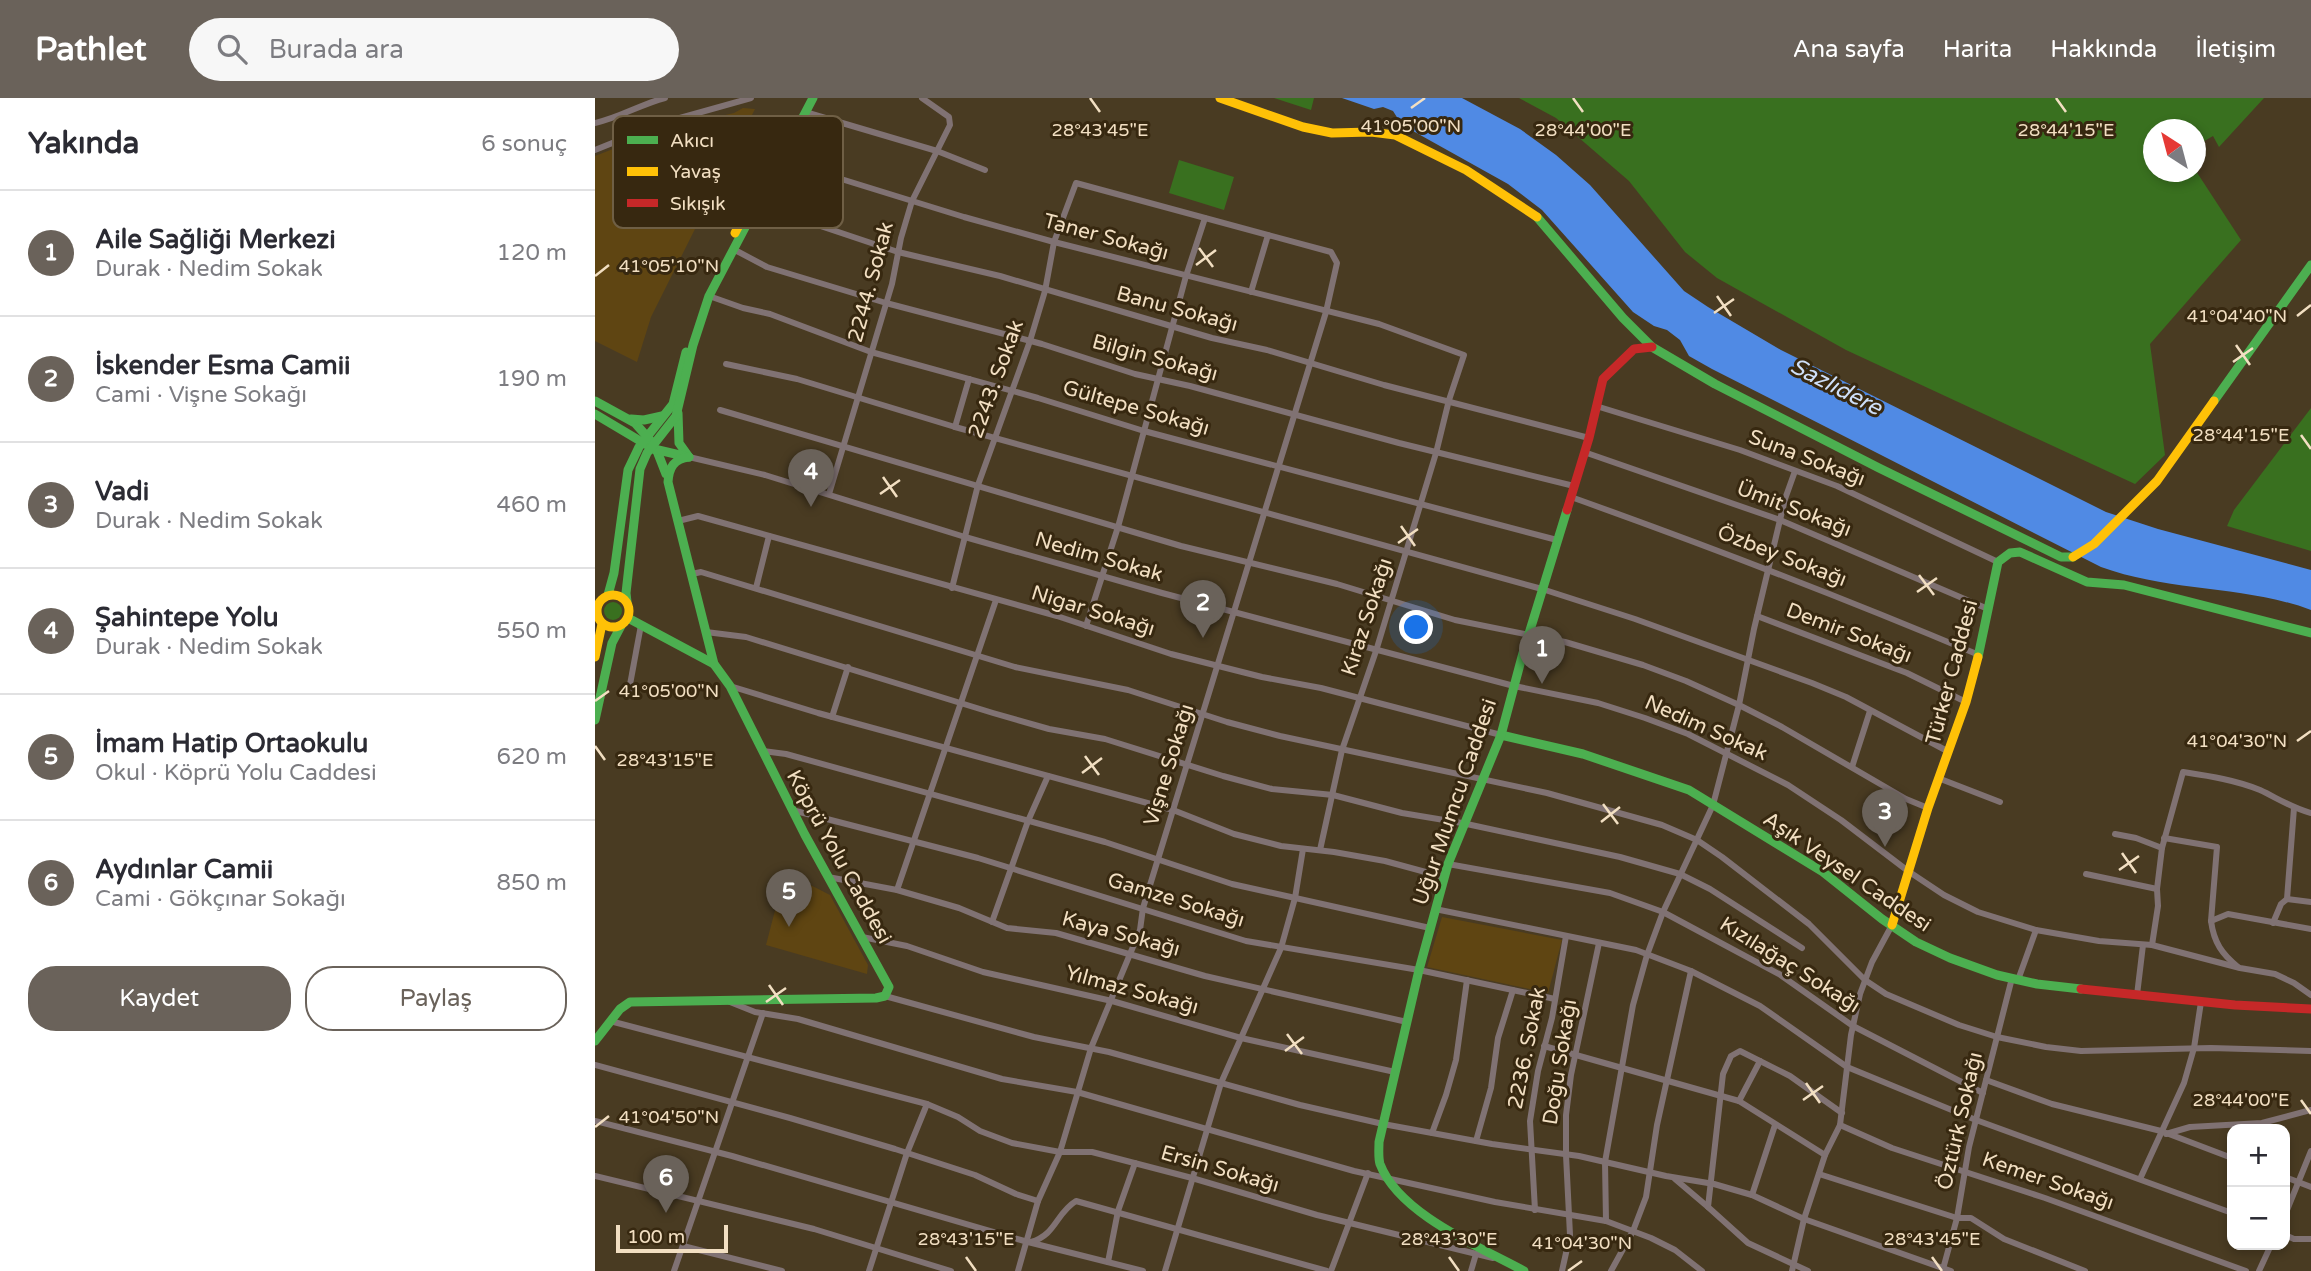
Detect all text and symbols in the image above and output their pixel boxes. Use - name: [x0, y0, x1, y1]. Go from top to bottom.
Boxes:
- search box: [189, 18, 679, 81]
- text: Pathlet: [35, 30, 147, 69]
- icon: search: [213, 30, 251, 68]
- text: Burada ara: [269, 34, 404, 65]
- text: Ana sayfa: [1793, 35, 1905, 64]
- text: Harita: [1943, 35, 2012, 64]
- text: Hakkında: [2050, 35, 2157, 64]
- text: İletişim: [2195, 35, 2276, 64]
- text: 41°05'00"N: [1361, 115, 1461, 137]
- legend: [613, 116, 843, 228]
- text: 28°43'45"E: [1052, 119, 1148, 141]
- text: 28°44'00"E: [1535, 119, 1631, 141]
- text: 28°44'15"E: [2018, 119, 2114, 141]
- north arrow: [2143, 119, 2206, 182]
- text: Yakında: [28, 125, 139, 162]
- text: 6 sonuç: [481, 130, 567, 158]
- text: Akıcı: [670, 130, 714, 152]
- text: Yavaş: [670, 161, 721, 183]
- text: Sıkışık: [670, 193, 726, 215]
- street label: Taner Sokağı: [1041, 208, 1171, 266]
- street label: 2244. Sokak: [843, 219, 899, 345]
- text: Aile Sağliği Merkezi: [95, 224, 336, 255]
- text: 1: [44, 239, 58, 267]
- text: 120 m: [497, 239, 567, 267]
- text: Durak · Nedim Sokak: [95, 255, 323, 283]
- text: 41°05'10"N: [619, 255, 719, 277]
- street label: Banu Sokağı: [1114, 281, 1240, 337]
- text: 41°04'40"N: [2187, 305, 2287, 327]
- street label: 2243. Sokak: [963, 317, 1029, 441]
- street label: Bilgin Sokağı: [1090, 329, 1220, 387]
- text: İskender Esma Camii: [95, 350, 351, 381]
- water label: Sazlıdere: [1786, 352, 1888, 423]
- text: 2: [44, 365, 58, 393]
- text: 190 m: [497, 365, 567, 393]
- street label: Gültepe Sokağı: [1060, 375, 1212, 441]
- text: Cami · Vişne Sokağı: [95, 381, 307, 409]
- street label: Suna Sokağı: [1745, 424, 1869, 492]
- text: 28°44'15"E: [2193, 424, 2289, 446]
- pin: 4: [788, 449, 834, 507]
- text: Vadi: [95, 476, 149, 507]
- street label: Ümit Sokağı: [1733, 476, 1855, 542]
- text: 3: [44, 491, 58, 519]
- text: 460 m: [497, 491, 567, 519]
- text: Durak · Nedim Sokak: [95, 507, 323, 535]
- street label: Özbey Sokağı: [1714, 520, 1850, 592]
- street label: Nedim Sokak: [1032, 527, 1166, 587]
- street label: Kiraz Sokağı: [1336, 555, 1398, 679]
- street label: Nigar Sokağı: [1028, 580, 1158, 642]
- pin: 2: [1180, 580, 1226, 638]
- street label: Türker Caddesi: [1921, 597, 1983, 747]
- street label: Demir Sokağı: [1783, 598, 1915, 668]
- text: Şahintepe Yolu: [95, 602, 279, 633]
- your location: [1399, 610, 1433, 644]
- text: 4: [44, 617, 58, 645]
- text: 550 m: [497, 617, 567, 645]
- pin: 1: [1519, 626, 1565, 684]
- text: Durak · Nedim Sokak: [95, 633, 323, 661]
- text: 41°05'00"N: [619, 680, 719, 702]
- street label: Nedim Sokak: [1641, 690, 1771, 766]
- street label: Uğur Mumcu Caddesi: [1408, 695, 1502, 909]
- street label: Vişne Sokağı: [1139, 701, 1199, 829]
- text: İmam Hatip Ortaokulu: [95, 728, 368, 759]
- text: 41°04'30"N: [2187, 730, 2287, 752]
- text: 5: [44, 743, 58, 771]
- text: 620 m: [497, 743, 567, 771]
- text: 28°43'15"E: [617, 749, 713, 771]
- text: Okul · Köprü Yolu Caddesi: [95, 759, 377, 787]
- street label: Köprü Yolu Caddesi: [781, 766, 897, 948]
- pin: 3: [1862, 789, 1908, 847]
- street label: Aşık Veysel Caddesi: [1758, 807, 1936, 937]
- text: Aydınlar Camii: [95, 854, 273, 885]
- street label: Gamze Sokağı: [1104, 867, 1248, 933]
- text: 6: [44, 869, 58, 897]
- text: 850 m: [497, 869, 567, 897]
- pin: 5: [766, 869, 812, 927]
- text: Cami · Gökçınar Sokağı: [95, 885, 346, 913]
- street label: Kaya Sokağı: [1059, 906, 1183, 962]
- street label: Kızılağaç Sokağı: [1715, 912, 1865, 1018]
- street label: Yılmaz Sokağı: [1063, 960, 1201, 1020]
- button: Kaydet: [28, 966, 291, 1031]
- button: Paylaş: [305, 966, 567, 1031]
- street label: 2236. Sokak: [1503, 985, 1551, 1111]
- street label: Doğu Sokağı: [1538, 997, 1582, 1127]
- street label: Öztürk Sokağı: [1932, 1050, 1988, 1192]
- text: 28°44'00"E: [2193, 1089, 2289, 1111]
- text: 41°04'50"N: [619, 1106, 719, 1128]
- map controls: [2227, 1124, 2290, 1250]
- button: +: [2227, 1124, 2290, 1187]
- street label: Ersin Sokağı: [1158, 1140, 1282, 1198]
- street label: Kemer Sokağı: [1979, 1147, 2117, 1215]
- pin: 6: [643, 1155, 689, 1213]
- button: −: [2227, 1187, 2290, 1250]
- scale bar: [616, 1222, 728, 1254]
- text: 100 m: [627, 1226, 685, 1248]
- text: 28°43'15"E: [918, 1228, 1014, 1250]
- text: 28°43'30"E: [1401, 1228, 1497, 1250]
- text: 28°43'45"E: [1884, 1228, 1980, 1250]
- text: 41°04'30"N: [1532, 1232, 1632, 1254]

